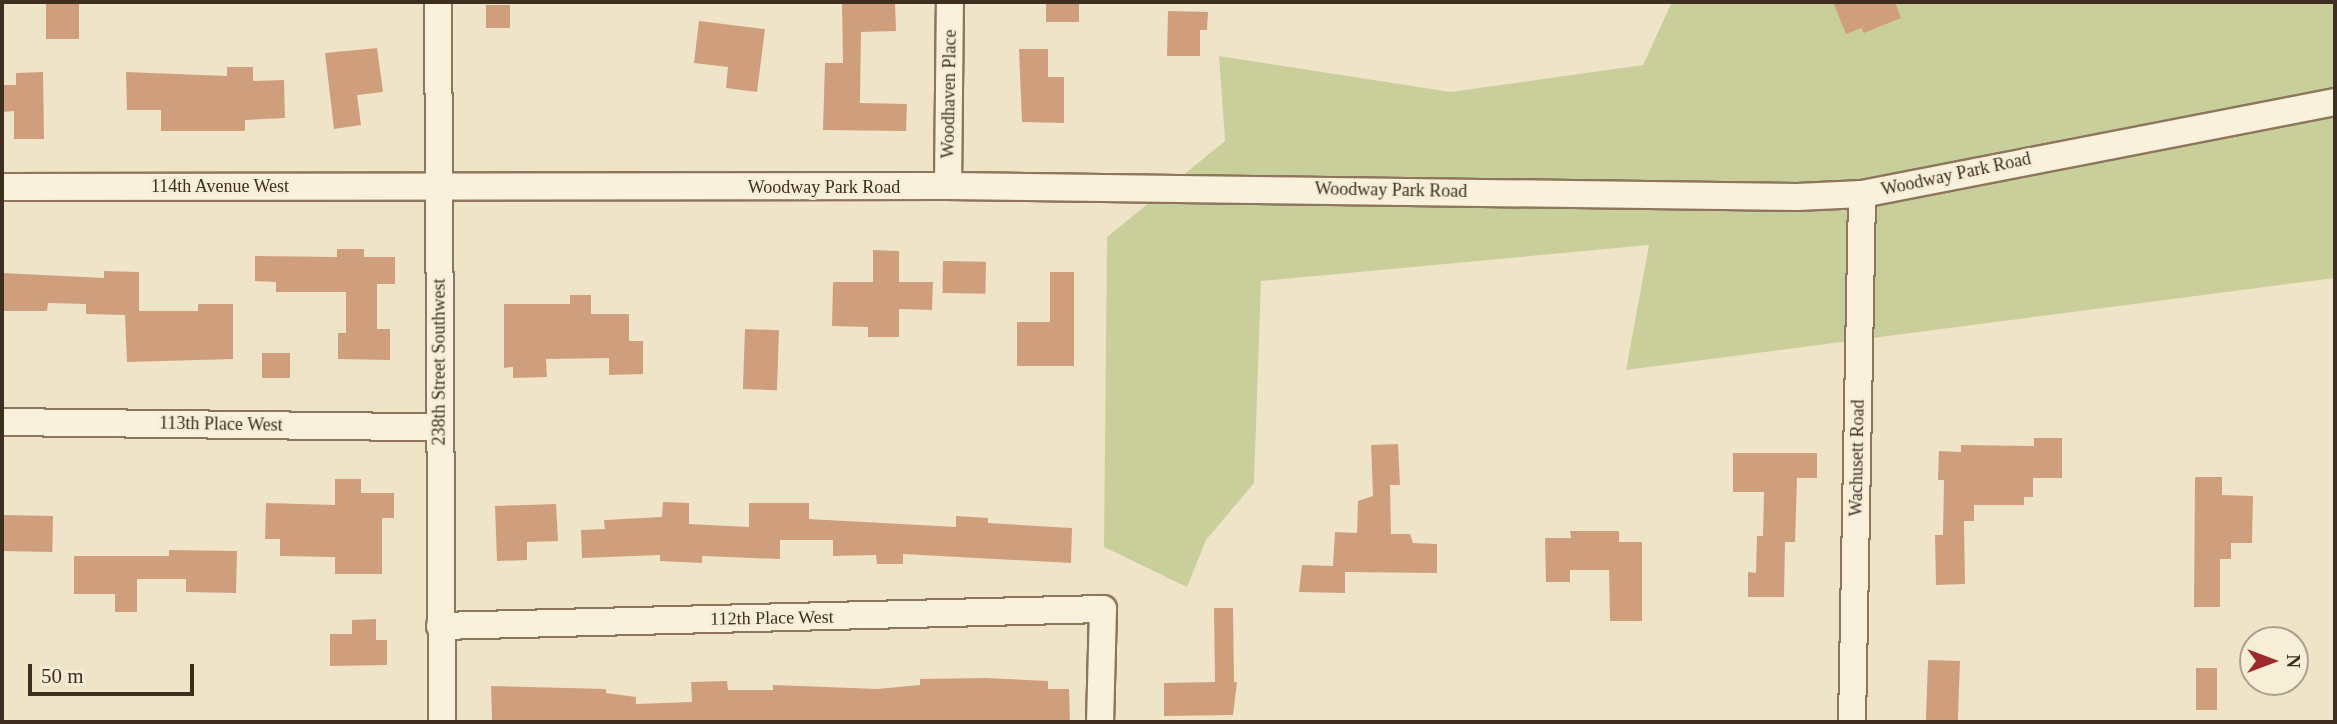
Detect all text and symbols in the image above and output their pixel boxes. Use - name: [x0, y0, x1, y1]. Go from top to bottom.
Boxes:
- street label: Woodhaven Place: [937, 29, 961, 159]
- street label: Woodway Park Road: [1879, 148, 2033, 200]
- street label: 114th Avenue West: [150, 175, 290, 197]
- street label: Woodway Park Road: [748, 176, 900, 198]
- street label: Woodway Park Road: [1315, 178, 1467, 202]
- street label: 238th Street Southwest: [428, 279, 450, 445]
- street label: Wachusett Road: [1845, 399, 1869, 517]
- street label: 113th Place West: [159, 412, 283, 436]
- street label: 112th Place West: [710, 606, 834, 630]
- north arrow: [2239, 626, 2309, 696]
- scale bar: [32, 650, 198, 694]
- text: N: [2283, 654, 2304, 668]
- text: 50 m: [41, 664, 84, 688]

